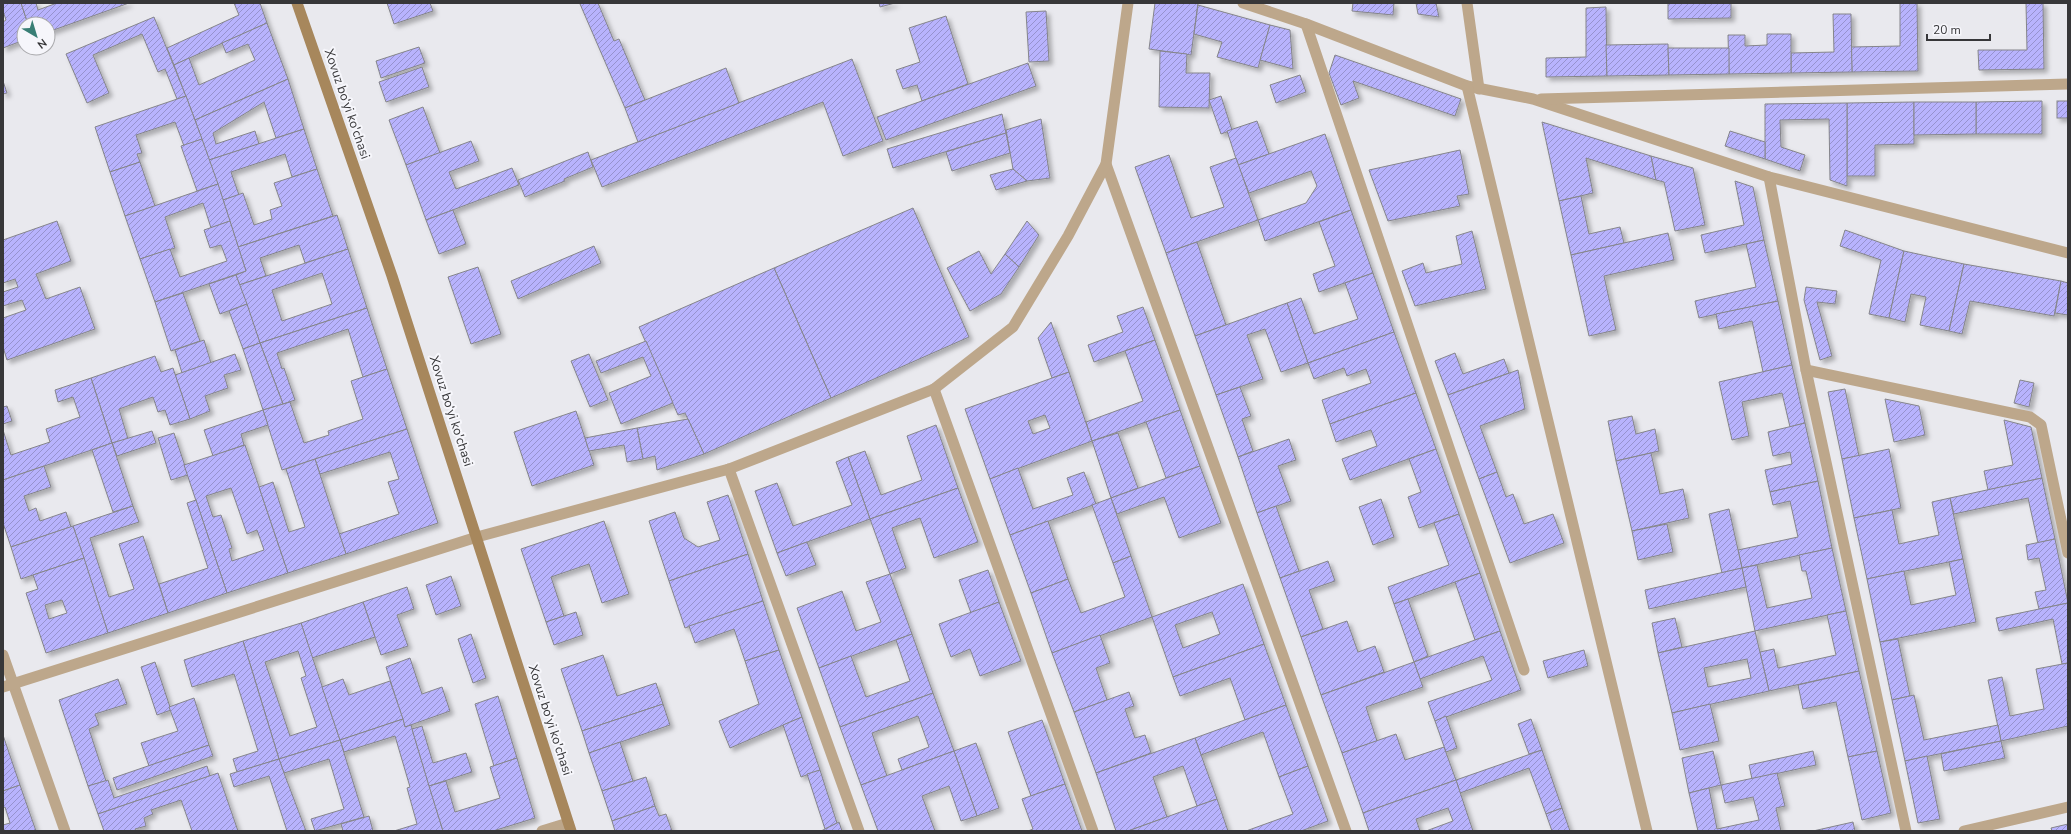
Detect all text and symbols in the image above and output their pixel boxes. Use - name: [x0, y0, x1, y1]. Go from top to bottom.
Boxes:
- north arrow: [16, 16, 56, 56]
- scale bar: [1927, 16, 1990, 42]
- text: 20 m: [1933, 22, 1961, 38]
- text: N: [34, 35, 50, 52]
- street label: Xovuz bo‘yi ko'chasi: [320, 47, 374, 161]
- street label: Xovuz bo‘yi ko'chasi: [425, 353, 477, 469]
- street label: Xovuz bo‘yi ko'chasi: [524, 662, 576, 778]

